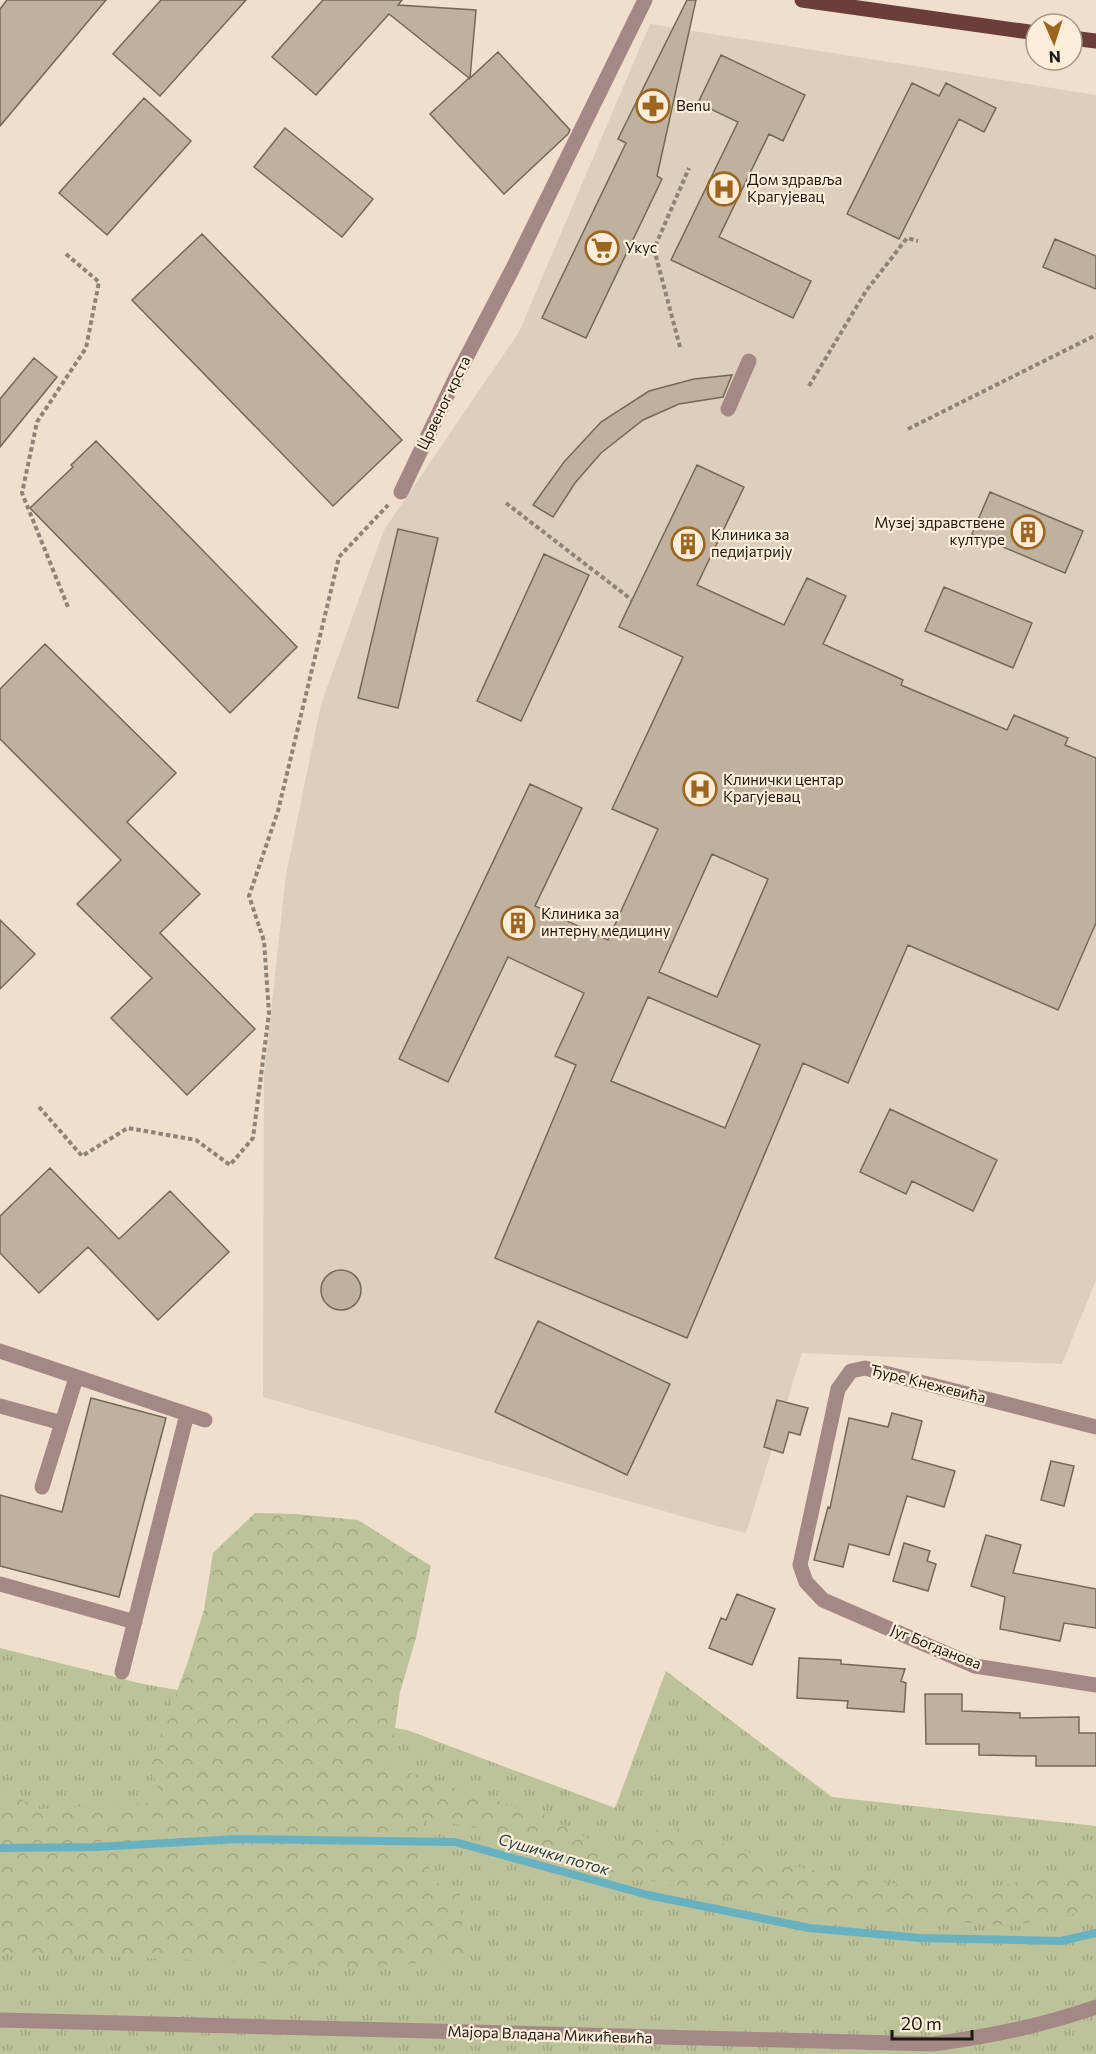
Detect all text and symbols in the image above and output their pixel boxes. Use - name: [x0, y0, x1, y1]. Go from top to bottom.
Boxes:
- north arrow: [1024, 12, 1084, 72]
- text: N: [1048, 48, 1061, 67]
- pharmacy icon: Benu: [635, 88, 671, 124]
- place label: Benu: [676, 96, 711, 114]
- place label: Дом здравља Крагујевац: [747, 170, 842, 205]
- hospital icon: Дом здравља Крагујевац: [706, 171, 742, 207]
- supermarket icon: Укус: [584, 230, 620, 266]
- place label: Укус: [625, 238, 657, 256]
- street label: Црвеног крста: [413, 353, 474, 452]
- place label: Музеј здравствене културе: [874, 513, 1005, 548]
- building icon: Музеј здравствене културе: [1010, 514, 1046, 550]
- place label: Клиника за педијатрију: [711, 525, 793, 560]
- building icon: Клиника за педијатрију: [670, 526, 706, 562]
- place label: Клинички центар Крагујевац: [723, 770, 844, 805]
- hospital icon: Клинички центар Крагујевац: [682, 771, 718, 807]
- place label: Клиника за интерну медицину: [541, 904, 671, 939]
- building icon: Клиника за интерну медицину: [500, 905, 536, 941]
- street label: Ђуре Кнежевића: [869, 1360, 988, 1406]
- street label: Југ Богданова: [888, 1620, 984, 1672]
- water label: Сушички поток: [496, 1829, 612, 1879]
- scale bar: [892, 2003, 972, 2041]
- text: 20 m: [901, 2012, 942, 2034]
- street label: Мајора Владана Микићевића: [447, 2021, 653, 2047]

